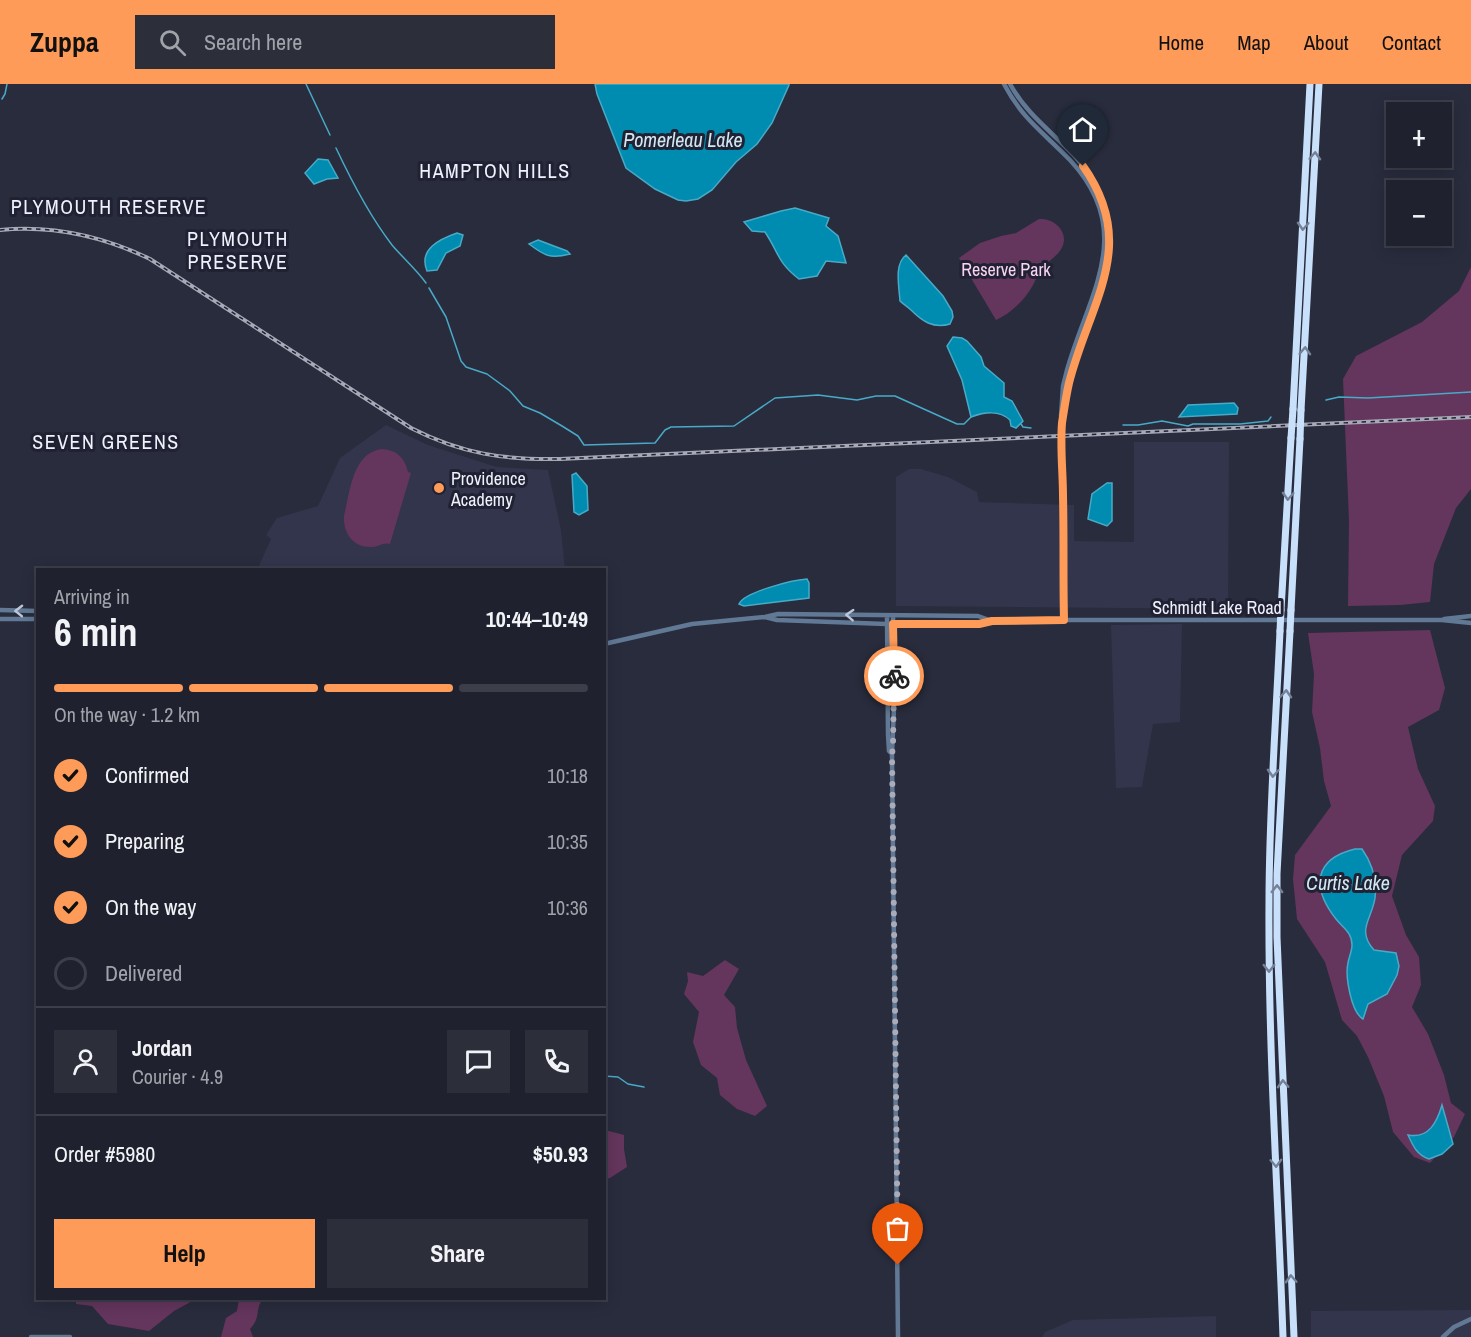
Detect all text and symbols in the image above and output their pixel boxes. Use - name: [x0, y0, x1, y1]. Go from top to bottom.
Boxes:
- search box: [135, 15, 555, 69]
- text: Zuppa: [30, 23, 99, 61]
- icon: search: [156, 26, 189, 59]
- text: Search here: [204, 27, 302, 57]
- text: Home: [1158, 28, 1204, 57]
- text: Map: [1237, 28, 1271, 57]
- text: About: [1304, 28, 1349, 57]
- text: Contact: [1382, 28, 1441, 57]
- map controls: [1386, 102, 1452, 246]
- button: +: [1386, 102, 1452, 168]
- pin: [1057, 104, 1108, 166]
- icon: home: [1066, 113, 1099, 146]
- water label: Pomerleau Lake: [623, 126, 743, 153]
- one-way arrow: [1309, 152, 1322, 161]
- district label: HAMPTON HILLS: [419, 157, 571, 184]
- button: −: [1386, 180, 1452, 246]
- district label: PLYMOUTH RESERVE: [11, 193, 207, 220]
- one-way arrow: [1296, 222, 1309, 231]
- district label: PLYMOUTH PRESERVE: [187, 225, 289, 275]
- park label: Reserve Park: [961, 257, 1051, 282]
- one-way arrow: [1299, 347, 1312, 356]
- district label: SEVEN GREENS: [32, 428, 180, 455]
- place label: Providence Academy: [450, 466, 526, 512]
- marker: Providence Academy: [432, 481, 446, 495]
- one-way arrow: [1281, 492, 1294, 501]
- text: Arriving in: [54, 583, 130, 610]
- street label: Schmidt Lake Road: [1152, 595, 1282, 620]
- text: 10:44–10:49: [486, 604, 588, 634]
- one-way arrow: [14, 605, 23, 617]
- text: 6 min: [54, 606, 138, 658]
- one-way arrow: [846, 608, 855, 621]
- courier: [864, 646, 924, 706]
- icon: bike: [878, 660, 911, 693]
- one-way arrow: [1280, 690, 1293, 699]
- text: On the way · 1.2 km: [54, 701, 200, 728]
- icon: check: [54, 759, 87, 792]
- text: Confirmed: [105, 760, 189, 790]
- text: 10:18: [547, 762, 588, 789]
- one-way arrow: [1267, 768, 1280, 777]
- icon: check: [54, 825, 87, 858]
- text: Preparing: [105, 826, 184, 856]
- text: 10:35: [547, 828, 588, 855]
- water label: Curtis Lake: [1306, 869, 1390, 896]
- one-way arrow: [1271, 884, 1283, 893]
- icon: check: [54, 891, 87, 924]
- text: On the way: [105, 892, 196, 922]
- text: 10:36: [547, 894, 588, 921]
- text: Delivered: [105, 958, 182, 988]
- one-way arrow: [1263, 963, 1275, 972]
- button: person: [54, 1030, 117, 1093]
- button: chat: [447, 1030, 510, 1093]
- button: phone: [525, 1030, 588, 1093]
- text: Jordan: [132, 1033, 192, 1063]
- text: Courier · 4.9: [132, 1063, 223, 1090]
- one-way arrow: [1276, 1079, 1289, 1088]
- text: Order #5980: [54, 1139, 155, 1169]
- text: $50.93: [533, 1139, 588, 1169]
- one-way arrow: [1270, 1158, 1283, 1167]
- pin: [872, 1203, 923, 1265]
- icon: bag: [881, 1212, 914, 1245]
- button: Help: [54, 1219, 315, 1288]
- button: Share: [327, 1219, 588, 1288]
- one-way arrow: [1285, 1274, 1298, 1283]

